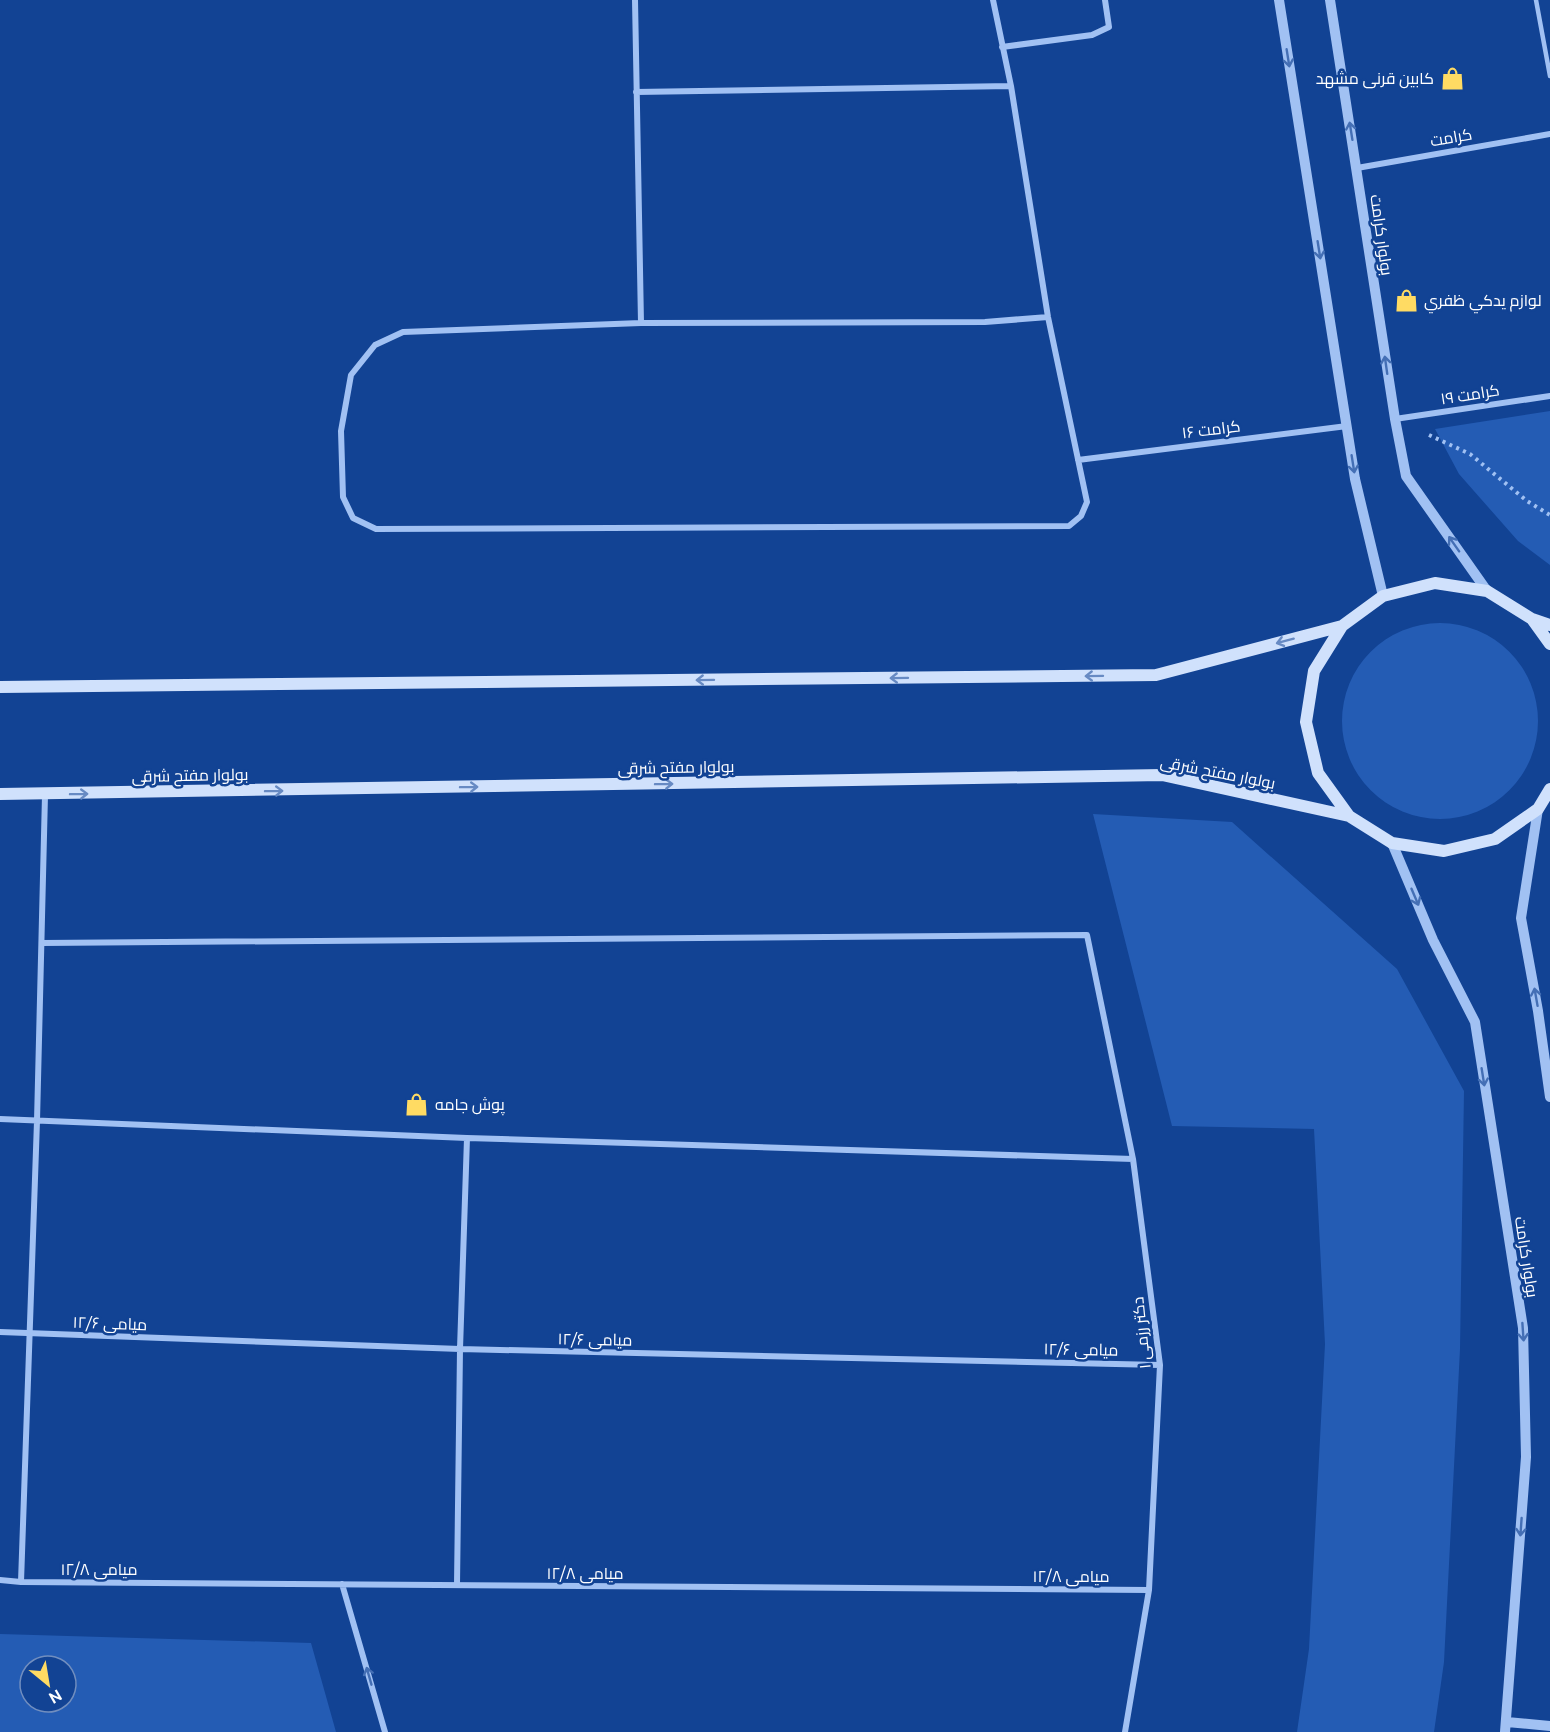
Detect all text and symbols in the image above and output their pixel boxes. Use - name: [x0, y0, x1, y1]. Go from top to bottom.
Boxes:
- one-way arrow: [1283, 47, 1294, 67]
- shop icon: کابین قرنی مشهد: [1439, 65, 1465, 91]
- place label: کابین قرنی مشهد: [1316, 69, 1434, 89]
- one-way arrow: [1345, 122, 1356, 141]
- street label: کرامت: [1429, 124, 1474, 151]
- street label: بولوار کرامت: [1366, 193, 1397, 277]
- one-way arrow: [1313, 240, 1324, 260]
- shop icon: لوازم يدكي ظفري: [1393, 287, 1419, 313]
- place label: لوازم يدكي ظفري: [1424, 291, 1542, 314]
- one-way arrow: [1381, 356, 1392, 376]
- street label: کرامت ۱۹: [1439, 380, 1501, 409]
- street label: کرامت ۱۶: [1181, 416, 1241, 443]
- one-way arrow: [1347, 453, 1358, 473]
- one-way arrow: [1448, 536, 1460, 552]
- one-way arrow: [1276, 636, 1295, 647]
- one-way arrow: [1085, 670, 1105, 682]
- one-way arrow: [890, 672, 910, 684]
- one-way arrow: [695, 674, 715, 686]
- street label: بولوار مفتح شرقی: [1158, 752, 1277, 795]
- street label: بولوار مفتح شرقی: [618, 757, 735, 780]
- street label: بولوار مفتح شرقی: [132, 765, 249, 788]
- one-way arrow: [654, 778, 674, 789]
- one-way arrow: [459, 781, 479, 793]
- one-way arrow: [264, 785, 284, 796]
- one-way arrow: [69, 788, 89, 800]
- one-way arrow: [1410, 887, 1421, 905]
- one-way arrow: [1530, 988, 1541, 1008]
- one-way arrow: [1478, 1067, 1489, 1087]
- shop icon: پوش جامه: [404, 1091, 430, 1117]
- place label: پوش جامه: [435, 1095, 505, 1116]
- street label: بولوار کرامت: [1511, 1215, 1542, 1299]
- street label: دکتر رزمی ۱: [1128, 1296, 1156, 1370]
- street label: میامی ۱۲/۶: [72, 1313, 148, 1335]
- one-way arrow: [1517, 1322, 1528, 1342]
- street label: میامی ۱۲/۶: [557, 1329, 633, 1351]
- street label: میامی ۱۲/۶: [1043, 1339, 1119, 1361]
- one-way arrow: [1515, 1516, 1526, 1536]
- street label: میامی ۱۲/۸: [60, 1560, 138, 1580]
- street label: میامی ۱۲/۸: [546, 1564, 624, 1584]
- street label: میامی ۱۲/۸: [1032, 1567, 1110, 1587]
- north arrow: [18, 1654, 78, 1714]
- one-way arrow: [363, 1667, 374, 1686]
- text: N: [46, 1686, 65, 1708]

